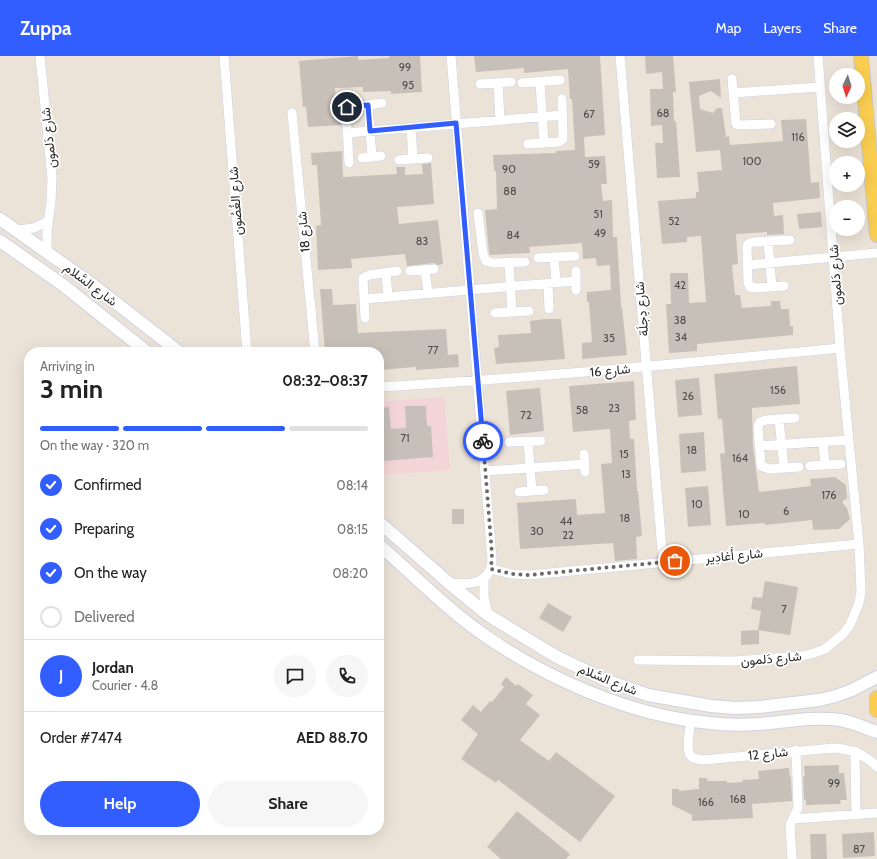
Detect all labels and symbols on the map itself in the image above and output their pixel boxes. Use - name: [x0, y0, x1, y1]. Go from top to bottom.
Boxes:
- house number: 99: [399, 60, 411, 74]
- north arrow: [829, 68, 865, 104]
- house number: 95: [402, 78, 414, 92]
- pin: [330, 90, 364, 124]
- house number: 68: [657, 106, 669, 120]
- street label: شارع دَلمون: [37, 107, 61, 169]
- house number: 67: [583, 107, 595, 121]
- house number: 116: [791, 130, 805, 144]
- house number: 100: [743, 154, 762, 168]
- house number: 59: [588, 157, 600, 171]
- house number: 90: [502, 162, 516, 176]
- street label: شارع الغُصُون: [225, 166, 247, 236]
- house number: 88: [503, 184, 517, 198]
- house number: 51: [593, 207, 603, 221]
- street label: شارع 18: [293, 211, 315, 253]
- house number: 52: [668, 214, 680, 228]
- house number: 49: [594, 226, 606, 240]
- house number: 84: [506, 228, 520, 242]
- house number: 83: [416, 234, 428, 248]
- street label: شارع دَلمون: [825, 244, 847, 306]
- street label: شارع السَّلام: [60, 259, 121, 311]
- house number: 42: [674, 278, 686, 292]
- street label: شارع دِجلَة: [631, 281, 653, 337]
- house number: 38: [674, 313, 686, 327]
- house number: 34: [675, 330, 688, 344]
- house number: 35: [603, 331, 615, 345]
- house number: 77: [427, 343, 439, 357]
- street label: شارع 16: [589, 360, 631, 382]
- house number: 156: [770, 383, 786, 397]
- house number: 26: [682, 389, 694, 403]
- house number: 23: [608, 401, 620, 415]
- house number: 58: [576, 403, 588, 417]
- house number: 72: [520, 408, 532, 422]
- courier: [463, 421, 503, 461]
- house number: 71: [400, 431, 410, 445]
- house number: 18: [687, 443, 697, 457]
- house number: 15: [619, 447, 629, 461]
- house number: 164: [732, 451, 749, 465]
- house number: 13: [621, 467, 631, 481]
- house number: 176: [821, 488, 837, 502]
- house number: 10: [691, 497, 703, 511]
- house number: 6: [783, 504, 789, 518]
- house number: 10: [738, 507, 750, 521]
- house number: 18: [620, 511, 630, 525]
- house number: 44: [560, 514, 573, 528]
- house number: 30: [530, 524, 544, 538]
- house number: 22: [562, 528, 574, 542]
- pin: [658, 544, 692, 578]
- street label: شارع أَغادِير: [703, 544, 764, 568]
- house number: 7: [781, 602, 787, 616]
- street label: شارع دَلمون: [740, 647, 802, 671]
- street label: شارع السَّلام: [575, 660, 640, 700]
- street label: شارع 12: [747, 743, 789, 765]
- house number: 99: [828, 776, 840, 790]
- house number: 168: [730, 792, 746, 806]
- house number: 166: [698, 795, 714, 809]
- house number: 87: [853, 842, 866, 856]

